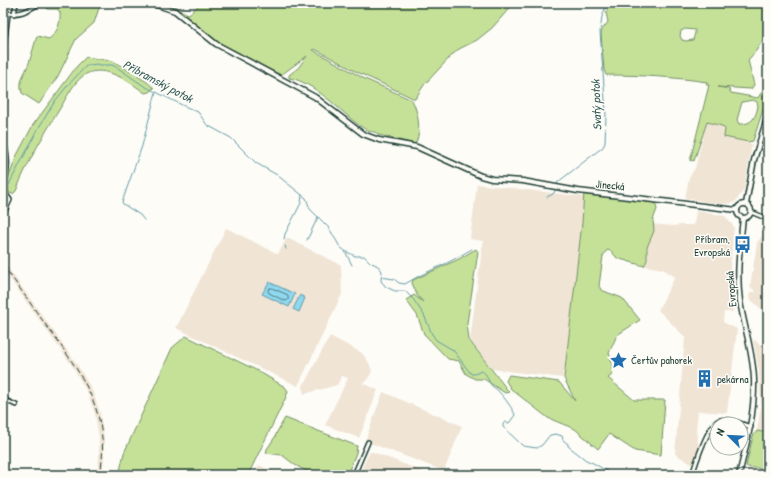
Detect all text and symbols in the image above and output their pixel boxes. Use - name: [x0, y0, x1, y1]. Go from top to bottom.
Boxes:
- water label: Příbramský potok: [120, 55, 197, 107]
- water label: Svatý potok: [587, 78, 605, 131]
- street label: Jinecká: [595, 177, 626, 194]
- place label: Příbram, Evropská: [694, 232, 731, 259]
- bus stop icon: Příbram, Evropská: [733, 235, 753, 255]
- street label: Evropská: [722, 270, 740, 307]
- place icon: Čertův pahorek: [608, 350, 628, 370]
- place label: Čertův pahorek: [631, 353, 692, 367]
- building icon: pekárna: [694, 369, 714, 389]
- place label: pekárna: [717, 372, 749, 386]
- north arrow: [709, 416, 749, 456]
- text: N: [712, 426, 728, 437]

